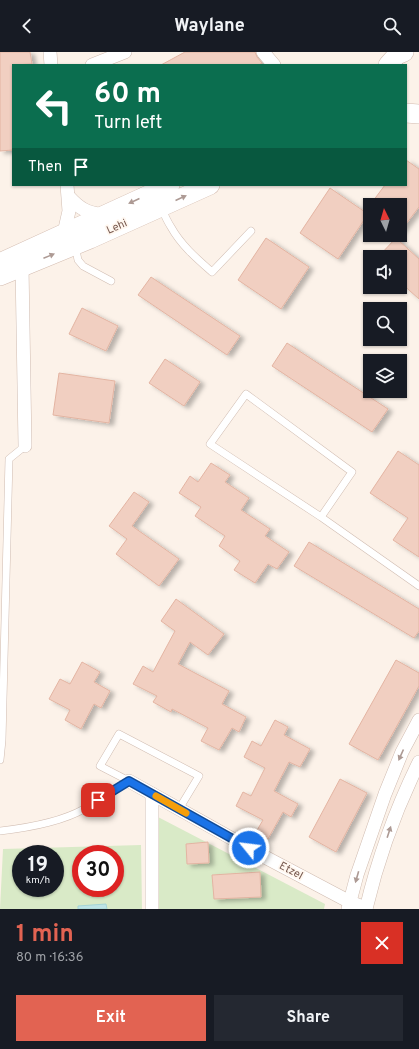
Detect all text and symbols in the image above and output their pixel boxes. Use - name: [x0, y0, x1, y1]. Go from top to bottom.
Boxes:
- icon: back: [16, 15, 38, 37]
- text: Waylane: [174, 15, 245, 38]
- icon: search: [381, 15, 403, 37]
- text: 60 m: [94, 77, 161, 113]
- icon: left: [28, 80, 80, 132]
- text: Turn left: [94, 112, 162, 135]
- icon: arrive: [70, 156, 92, 178]
- text: Then: [28, 158, 62, 177]
- one-way arrow: [175, 195, 186, 201]
- one-way arrow: [129, 198, 140, 204]
- north arrow: [363, 198, 407, 242]
- map controls: [363, 198, 407, 398]
- street label: Lehi: [105, 216, 129, 238]
- button: sound: [363, 250, 407, 294]
- one-way arrow: [43, 252, 55, 258]
- button: search: [363, 302, 407, 346]
- button: layers: [363, 354, 407, 398]
- one-way arrow: [398, 749, 404, 760]
- pin: [81, 783, 115, 817]
- icon: arrive: [87, 789, 109, 811]
- one-way arrow: [386, 825, 392, 837]
- position arrow: [228, 827, 270, 869]
- speed limit sign: 30: [72, 845, 124, 897]
- text: 19: [28, 853, 48, 879]
- street label: Etzel: [277, 859, 305, 883]
- one-way arrow: [354, 871, 360, 883]
- text: km/h: [26, 874, 50, 887]
- text: 1 min: [16, 920, 74, 950]
- button: close: [361, 922, 403, 964]
- text: 80 m · 16:36: [16, 950, 83, 966]
- button: Exit: [16, 995, 206, 1041]
- button: Share: [214, 995, 403, 1041]

